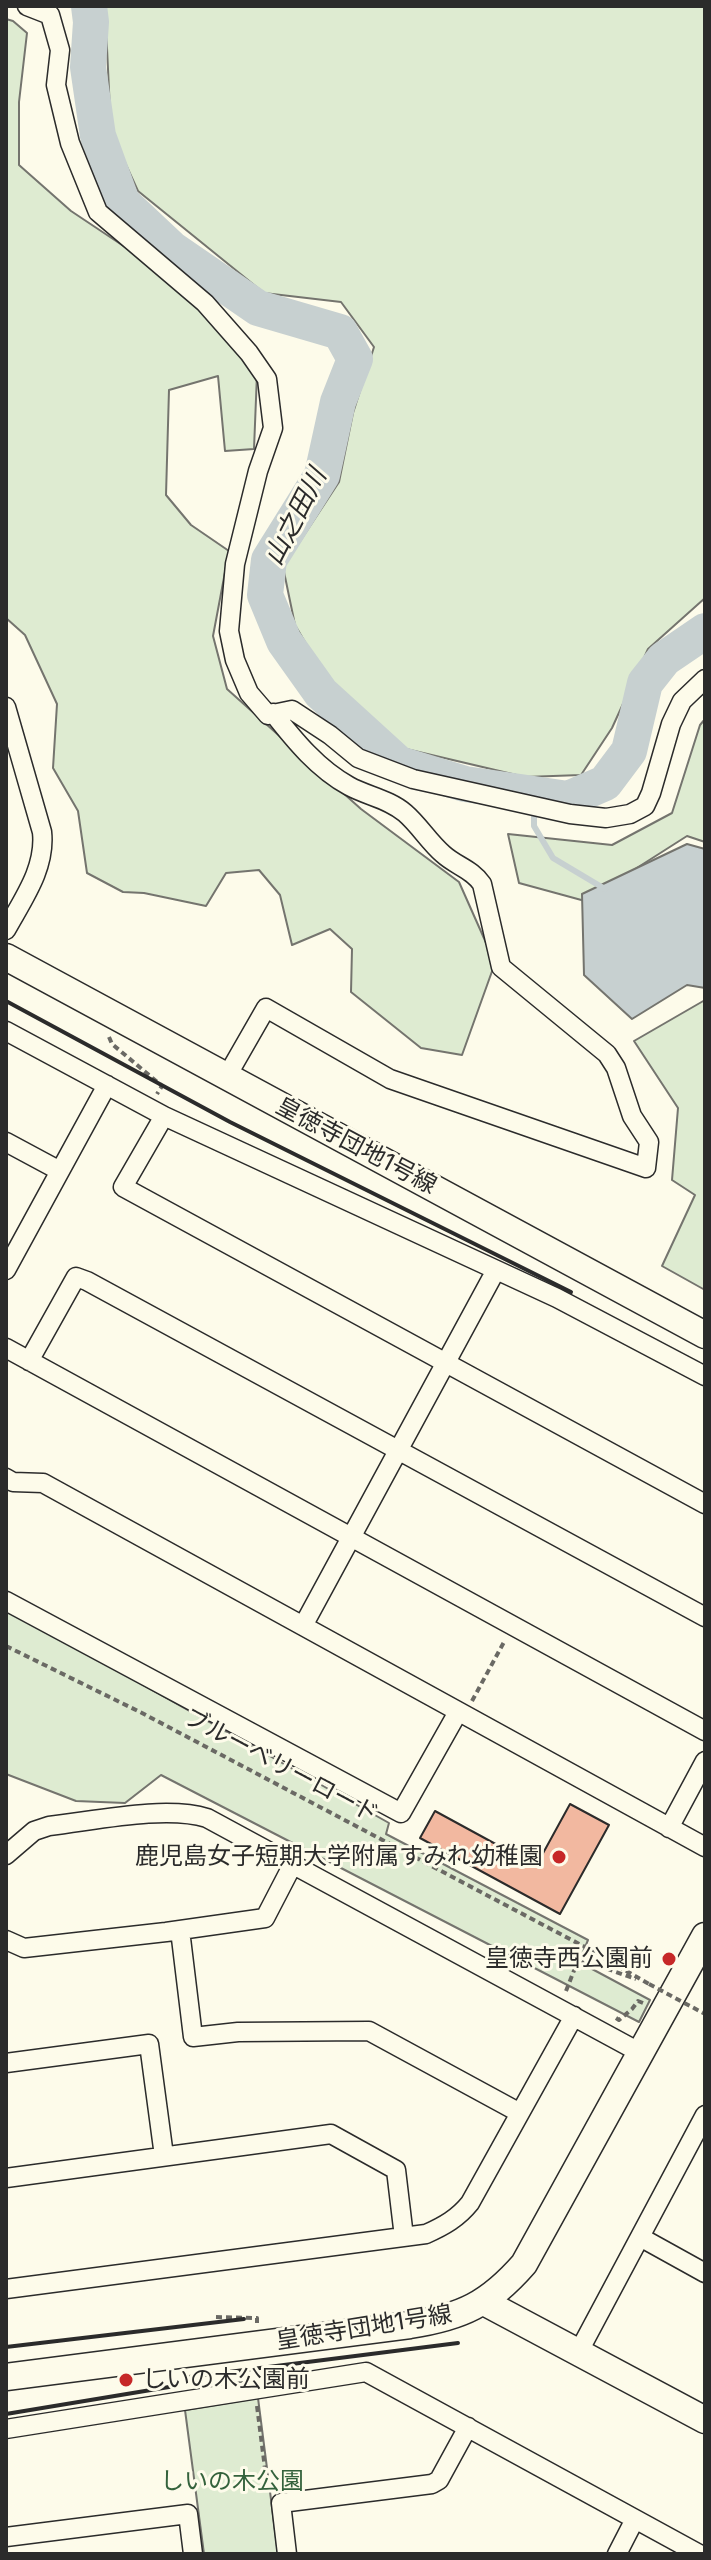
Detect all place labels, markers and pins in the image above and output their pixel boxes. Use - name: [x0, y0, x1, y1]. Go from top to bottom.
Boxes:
- place label: 鹿児島女子短期大学附属すみれ幼稚園: [135, 1843, 543, 1871]
- marker: 鹿児島女子短期大学附属すみれ幼稚園: [550, 1848, 568, 1866]
- place label: 皇徳寺西公園前: [485, 1945, 653, 1973]
- marker: 皇徳寺西公園前: [660, 1950, 678, 1968]
- place label: しいの木公園前: [142, 2366, 310, 2394]
- marker: しいの木公園前: [117, 2371, 135, 2389]

